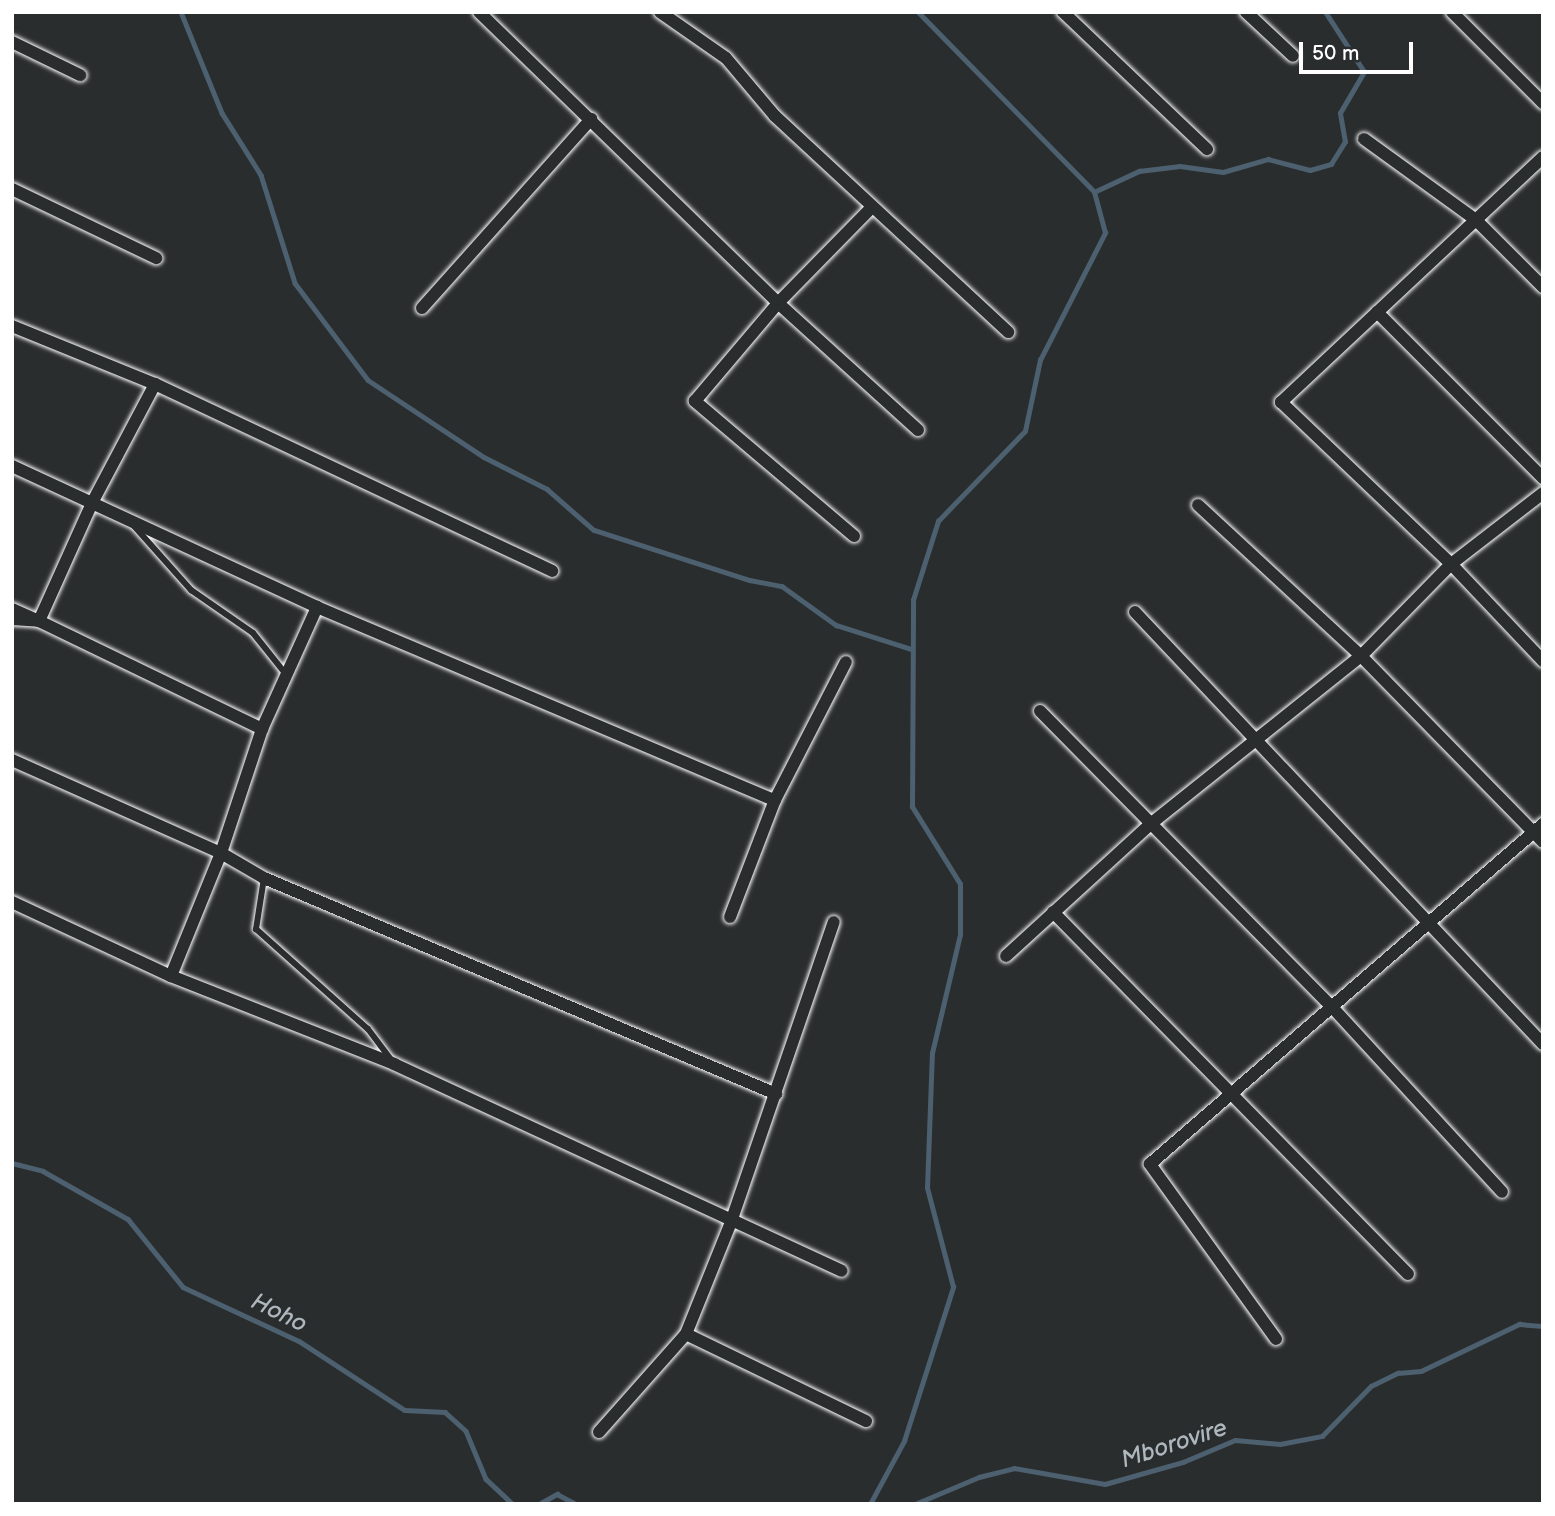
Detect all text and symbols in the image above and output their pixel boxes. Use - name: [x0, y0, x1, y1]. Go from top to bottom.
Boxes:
- scale bar: [1303, 28, 1417, 72]
- text: 50 m: [1312, 41, 1359, 66]
- water label: Hoho: [246, 1287, 312, 1339]
- water label: Mborovire: [1117, 1413, 1231, 1475]

